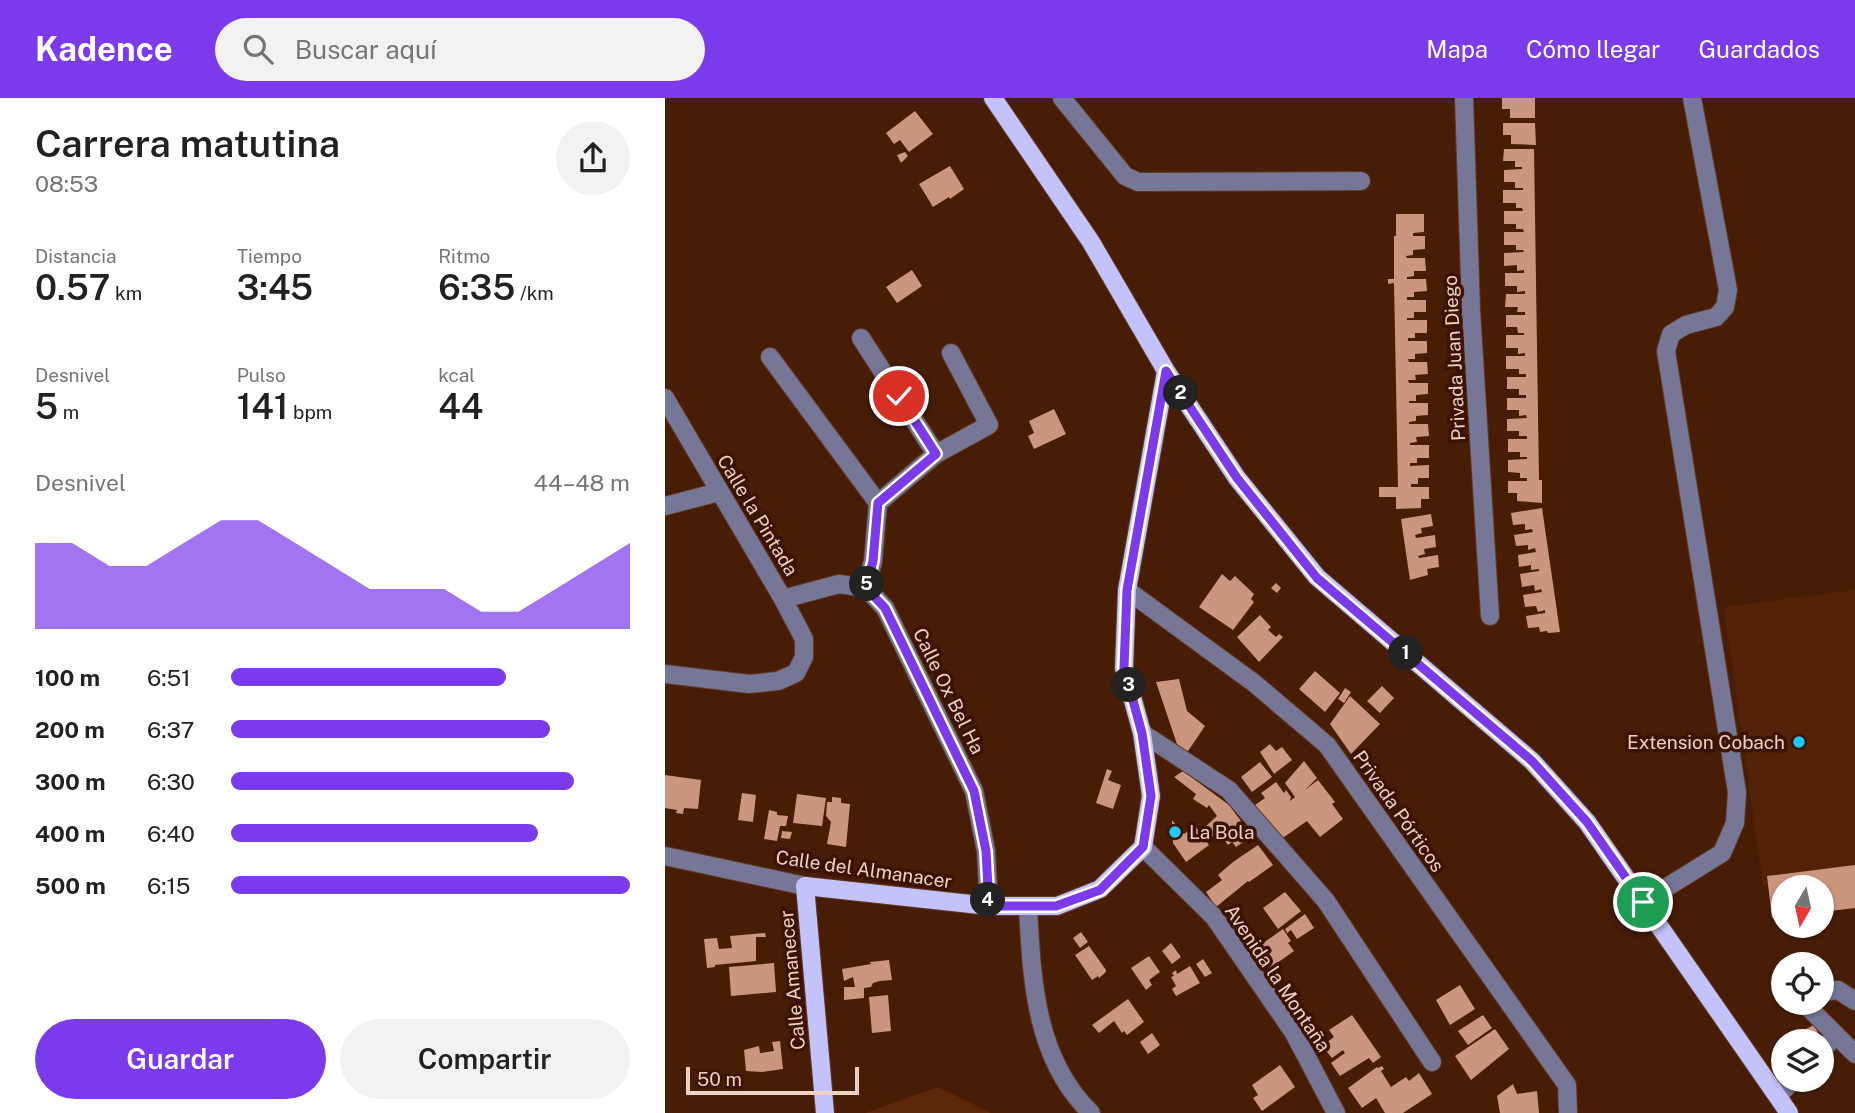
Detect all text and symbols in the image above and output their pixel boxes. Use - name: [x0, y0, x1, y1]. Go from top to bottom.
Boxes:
- search box: [215, 18, 705, 81]
- text: Kadence: [35, 30, 173, 68]
- icon: search: [239, 30, 277, 68]
- text: Buscar aquí: [295, 34, 437, 65]
- text: Mapa: [1426, 35, 1488, 63]
- text: Cómo llegar: [1526, 35, 1660, 63]
- text: Guardados: [1698, 35, 1820, 63]
- text: Carrera matutina: [35, 121, 340, 166]
- button: share: [556, 121, 630, 195]
- text: 08:53: [35, 170, 98, 197]
- text: Distancia: [35, 245, 117, 267]
- text: Tiempo: [237, 245, 302, 267]
- text: Ritmo: [438, 245, 490, 267]
- text: 0.57: [35, 267, 110, 308]
- text: 3:45: [237, 267, 313, 308]
- text: 6:35: [438, 267, 515, 308]
- street label: Privada Juan Diego: [1439, 275, 1469, 441]
- text: km: [110, 282, 142, 304]
- text: /km: [515, 282, 554, 304]
- text: Desnivel: [35, 364, 110, 386]
- text: Pulso: [237, 364, 286, 386]
- text: kcal: [438, 364, 475, 386]
- pin: [869, 366, 929, 426]
- pin: 2: [1163, 376, 1199, 410]
- icon: check: [880, 377, 918, 415]
- text: 2: [1174, 381, 1187, 403]
- text: 5: [35, 386, 58, 427]
- text: 141: [237, 386, 288, 427]
- text: 44: [438, 386, 483, 427]
- text: m: [58, 401, 79, 423]
- text: bpm: [288, 401, 332, 423]
- street label: Calle la Pintada: [713, 450, 803, 580]
- text: Desnivel: [35, 469, 126, 496]
- text: 44–48 m: [533, 469, 630, 496]
- pin: 5: [849, 566, 885, 602]
- text: 5: [860, 572, 873, 594]
- street label: Calle Ox Bel Ha: [909, 624, 989, 758]
- pin: 1: [1389, 636, 1423, 670]
- text: 1: [1401, 641, 1410, 663]
- text: 100 m: [35, 664, 100, 691]
- text: 6:51: [147, 664, 191, 691]
- pin: 3: [1112, 668, 1147, 702]
- text: 3: [1122, 673, 1135, 695]
- text: 200 m: [35, 716, 105, 743]
- text: 6:37: [147, 716, 194, 743]
- place label: Extension Cobach: [1627, 731, 1785, 753]
- marker: Extension Cobach: [1791, 734, 1807, 750]
- street label: Privada Pórticos: [1349, 746, 1449, 876]
- text: 300 m: [35, 768, 106, 795]
- text: 6:30: [147, 768, 195, 795]
- text: 400 m: [35, 820, 105, 847]
- text: 6:40: [147, 820, 195, 847]
- place label: La Bola: [1189, 821, 1255, 843]
- marker: La Bola: [1167, 824, 1183, 840]
- street label: Calle del Almanacer: [775, 846, 953, 892]
- text: 500 m: [35, 872, 106, 899]
- text: 6:15: [147, 872, 191, 899]
- pin: [1613, 872, 1673, 932]
- north arrow: [1771, 875, 1834, 938]
- map controls: [1771, 875, 1834, 1092]
- pin: 4: [971, 882, 1005, 918]
- icon: arrive: [1624, 883, 1662, 921]
- text: 4: [981, 888, 994, 910]
- street label: Avenida la Montaña: [1221, 900, 1335, 1056]
- street label: Calle Amanecer: [775, 909, 809, 1051]
- button: locate: [1771, 952, 1834, 1015]
- button: Guardar: [35, 1019, 326, 1099]
- button: Compartir: [340, 1019, 630, 1099]
- button: layers: [1771, 1029, 1834, 1092]
- scale bar: [686, 1064, 859, 1096]
- text: 50 m: [697, 1068, 742, 1090]

